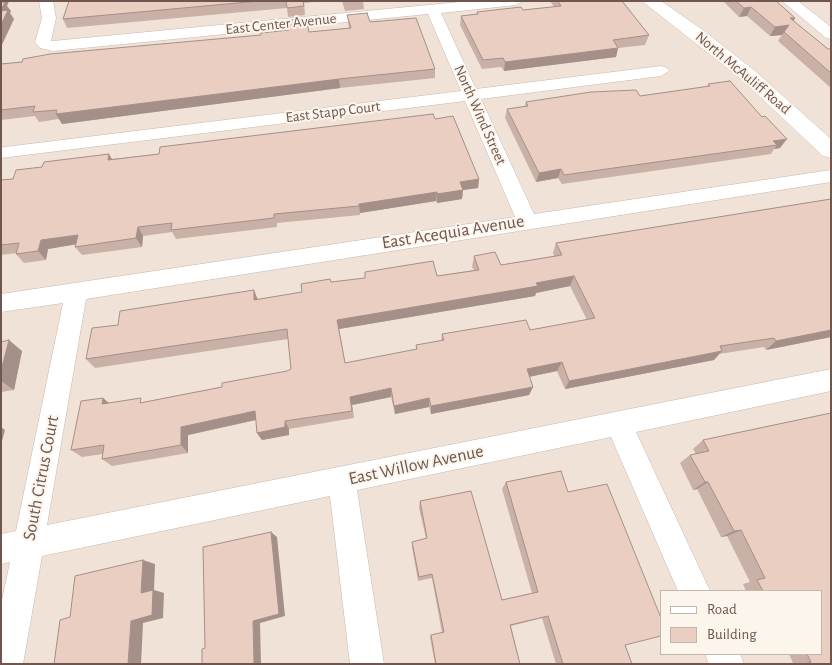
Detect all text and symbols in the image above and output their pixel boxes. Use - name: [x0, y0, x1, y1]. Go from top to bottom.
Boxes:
- street label: East Center Avenue: [225, 9, 337, 39]
- street label: North McAuliff Road: [692, 28, 794, 118]
- street label: North Wind Street: [450, 62, 510, 168]
- street label: East Stapp Court: [285, 97, 381, 127]
- street label: East Acequia Avenue: [380, 210, 526, 254]
- street label: South Citrus Court: [18, 414, 64, 542]
- street label: East Willow Avenue: [347, 440, 485, 490]
- legend: [660, 590, 822, 655]
- text: Road: [707, 602, 737, 617]
- text: Building: [707, 627, 757, 642]

